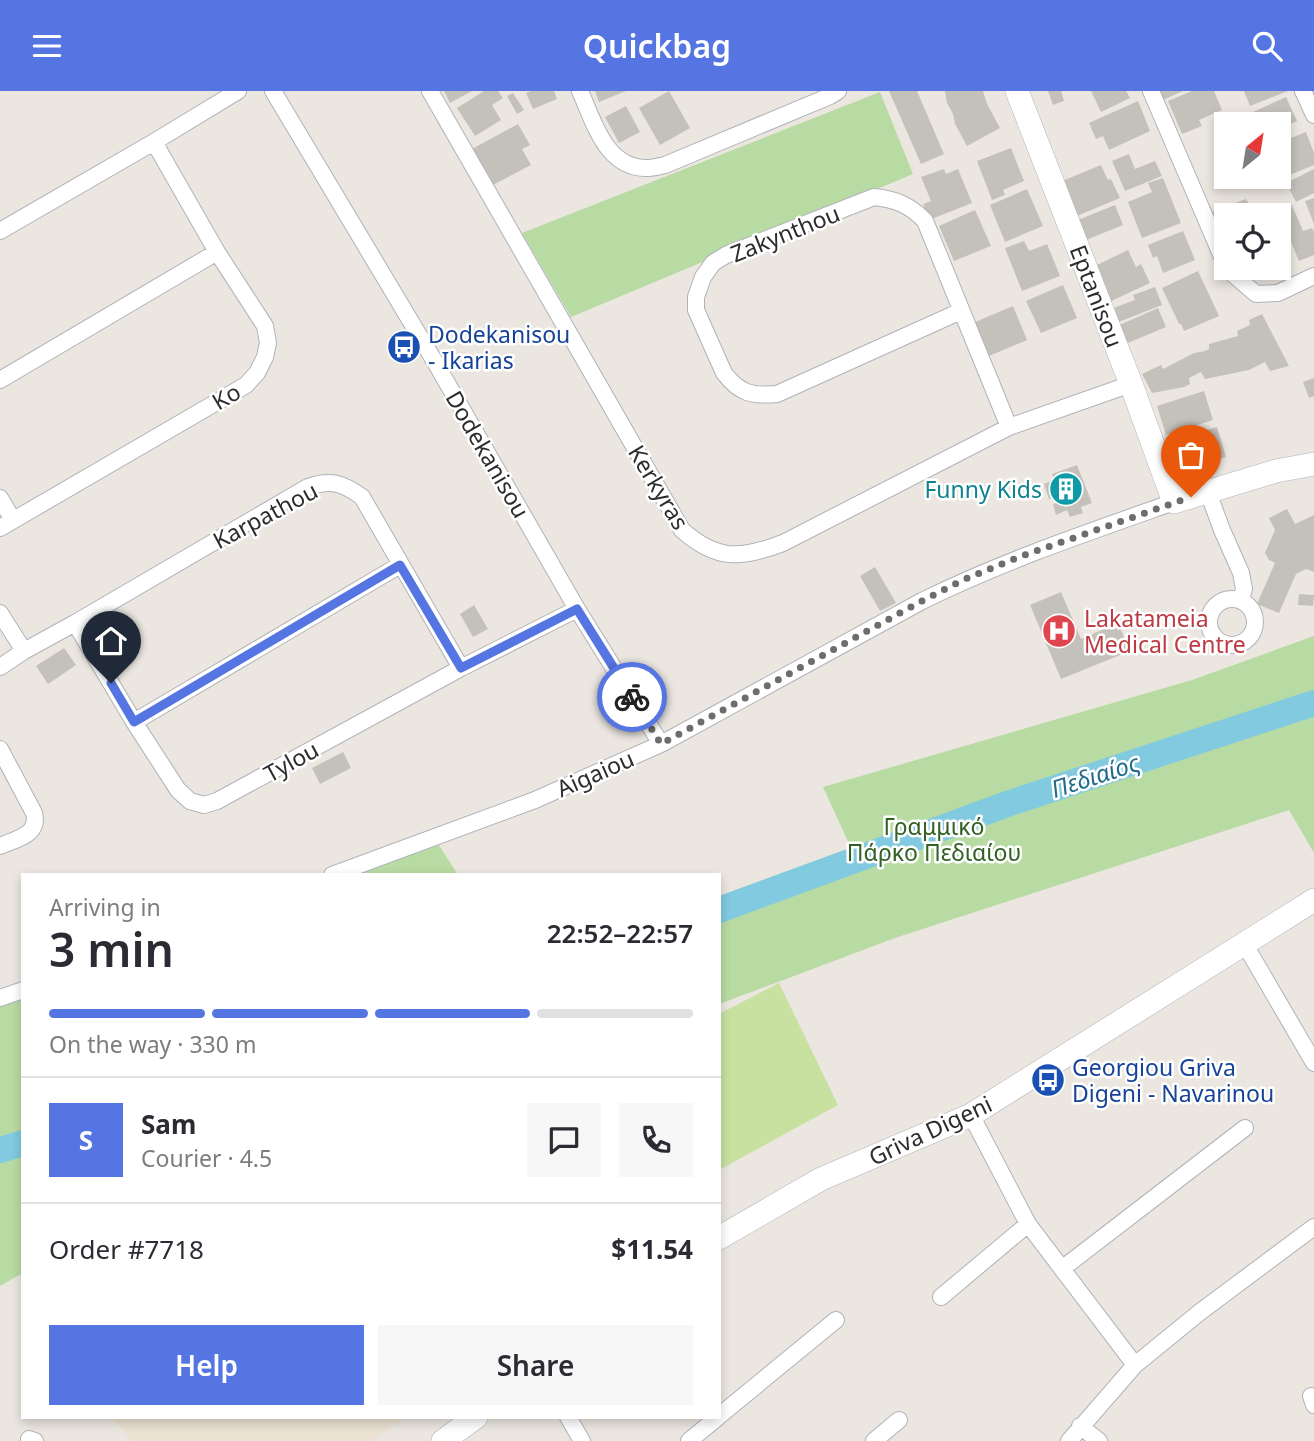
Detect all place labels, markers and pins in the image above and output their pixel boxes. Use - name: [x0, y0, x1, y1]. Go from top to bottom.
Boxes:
- place label: Dodekanisou - Ikarias: [428, 318, 570, 376]
- bus stop icon: Dodekanisou - Ikarias: [385, 328, 423, 366]
- pin: [1161, 425, 1221, 497]
- building icon: Funny Kids: [1047, 470, 1085, 508]
- place label: Funny Kids: [924, 473, 1042, 505]
- place label: Lakatameia Medical Centre: [1084, 602, 1246, 660]
- pin: [81, 611, 141, 683]
- hospital icon: Lakatameia Medical Centre: [1040, 612, 1078, 650]
- place label: Georgiou Griva Digeni - Navarinou: [1072, 1051, 1274, 1109]
- bus stop icon: Georgiou Griva Digeni - Navarinou: [1029, 1061, 1067, 1099]

